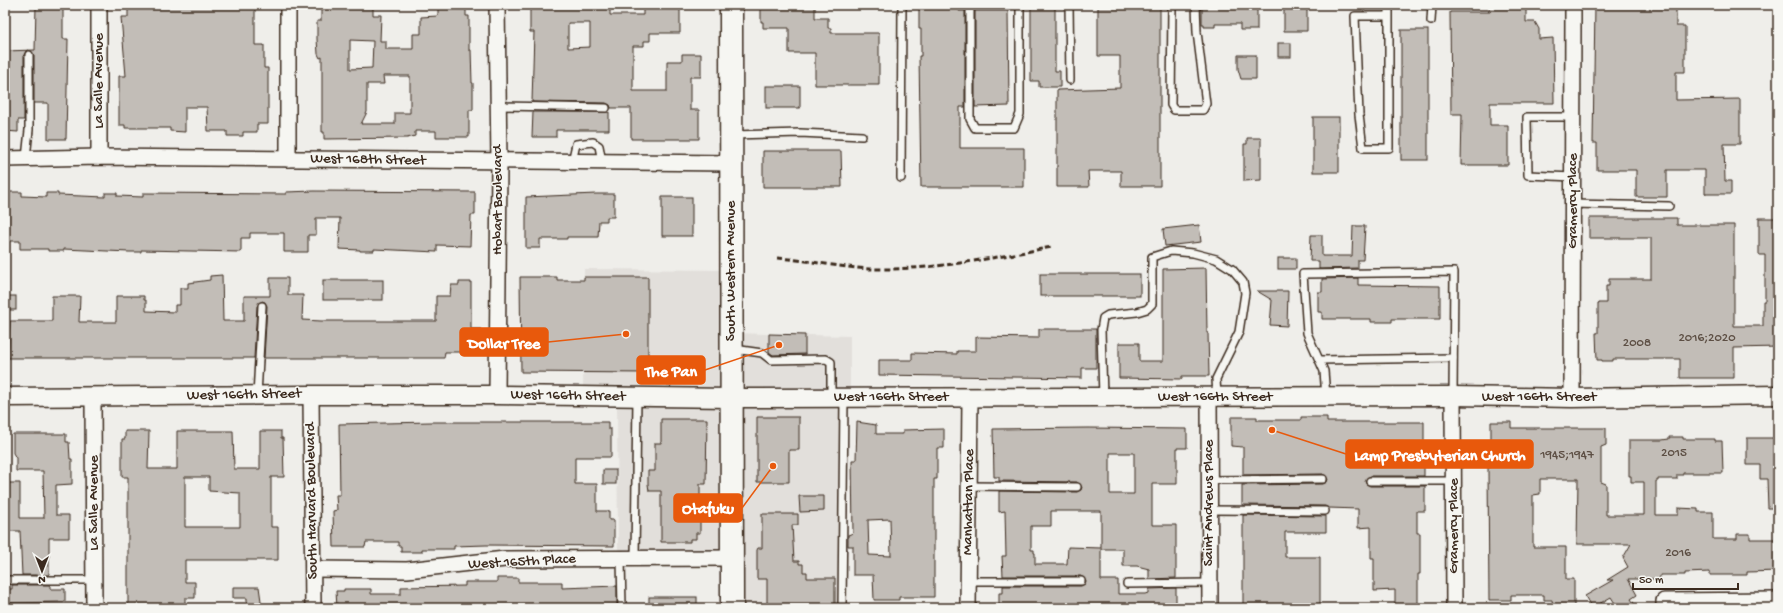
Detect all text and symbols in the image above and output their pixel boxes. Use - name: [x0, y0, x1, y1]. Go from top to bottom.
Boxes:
- street label: La Salle Avenue: [90, 33, 108, 129]
- street label: Hobart Boulevard: [489, 144, 507, 255]
- street label: West 168th Street: [310, 150, 428, 170]
- street label: Gramercy Place: [1564, 153, 1582, 249]
- street label: South Western Avenue: [722, 200, 740, 341]
- callout: Dollar Tree: [460, 328, 548, 356]
- house number: 2016;2020: [1678, 331, 1736, 346]
- text: Dollar Tree: [466, 336, 541, 355]
- house number: 2008: [1623, 336, 1651, 351]
- callout: The Pan: [637, 356, 705, 384]
- text: The Pan: [643, 364, 697, 383]
- street label: West 166th Street: [187, 385, 303, 405]
- street label: West 166th Street: [511, 386, 627, 406]
- street label: West 166th Street: [834, 388, 950, 406]
- street label: West 166th Street: [1158, 388, 1274, 406]
- street label: West 166th Street: [1482, 388, 1598, 406]
- street label: South Harvard Boulevard: [302, 421, 322, 580]
- street label: Saint Andrews Place: [1200, 439, 1218, 566]
- callout: Lamp Presbyterian Church: [1346, 440, 1533, 468]
- house number: 2015: [1661, 446, 1687, 461]
- street label: Manhattan Place: [959, 448, 979, 555]
- text: Lamp Presbyterian Church: [1354, 448, 1526, 467]
- house number: 1945;1947: [1539, 448, 1595, 463]
- street label: La Salle Avenue: [85, 455, 103, 551]
- street label: Gramercy Place: [1445, 478, 1463, 574]
- callout: Otafuku: [674, 494, 742, 522]
- text: Otafuku: [682, 500, 735, 520]
- house number: 2016: [1665, 546, 1691, 561]
- street label: West 165th Place: [468, 550, 577, 574]
- north arrow: [22, 551, 62, 591]
- scale bar: [1633, 565, 1738, 591]
- text: N: [38, 573, 46, 585]
- text: 50 m: [1639, 574, 1664, 588]

